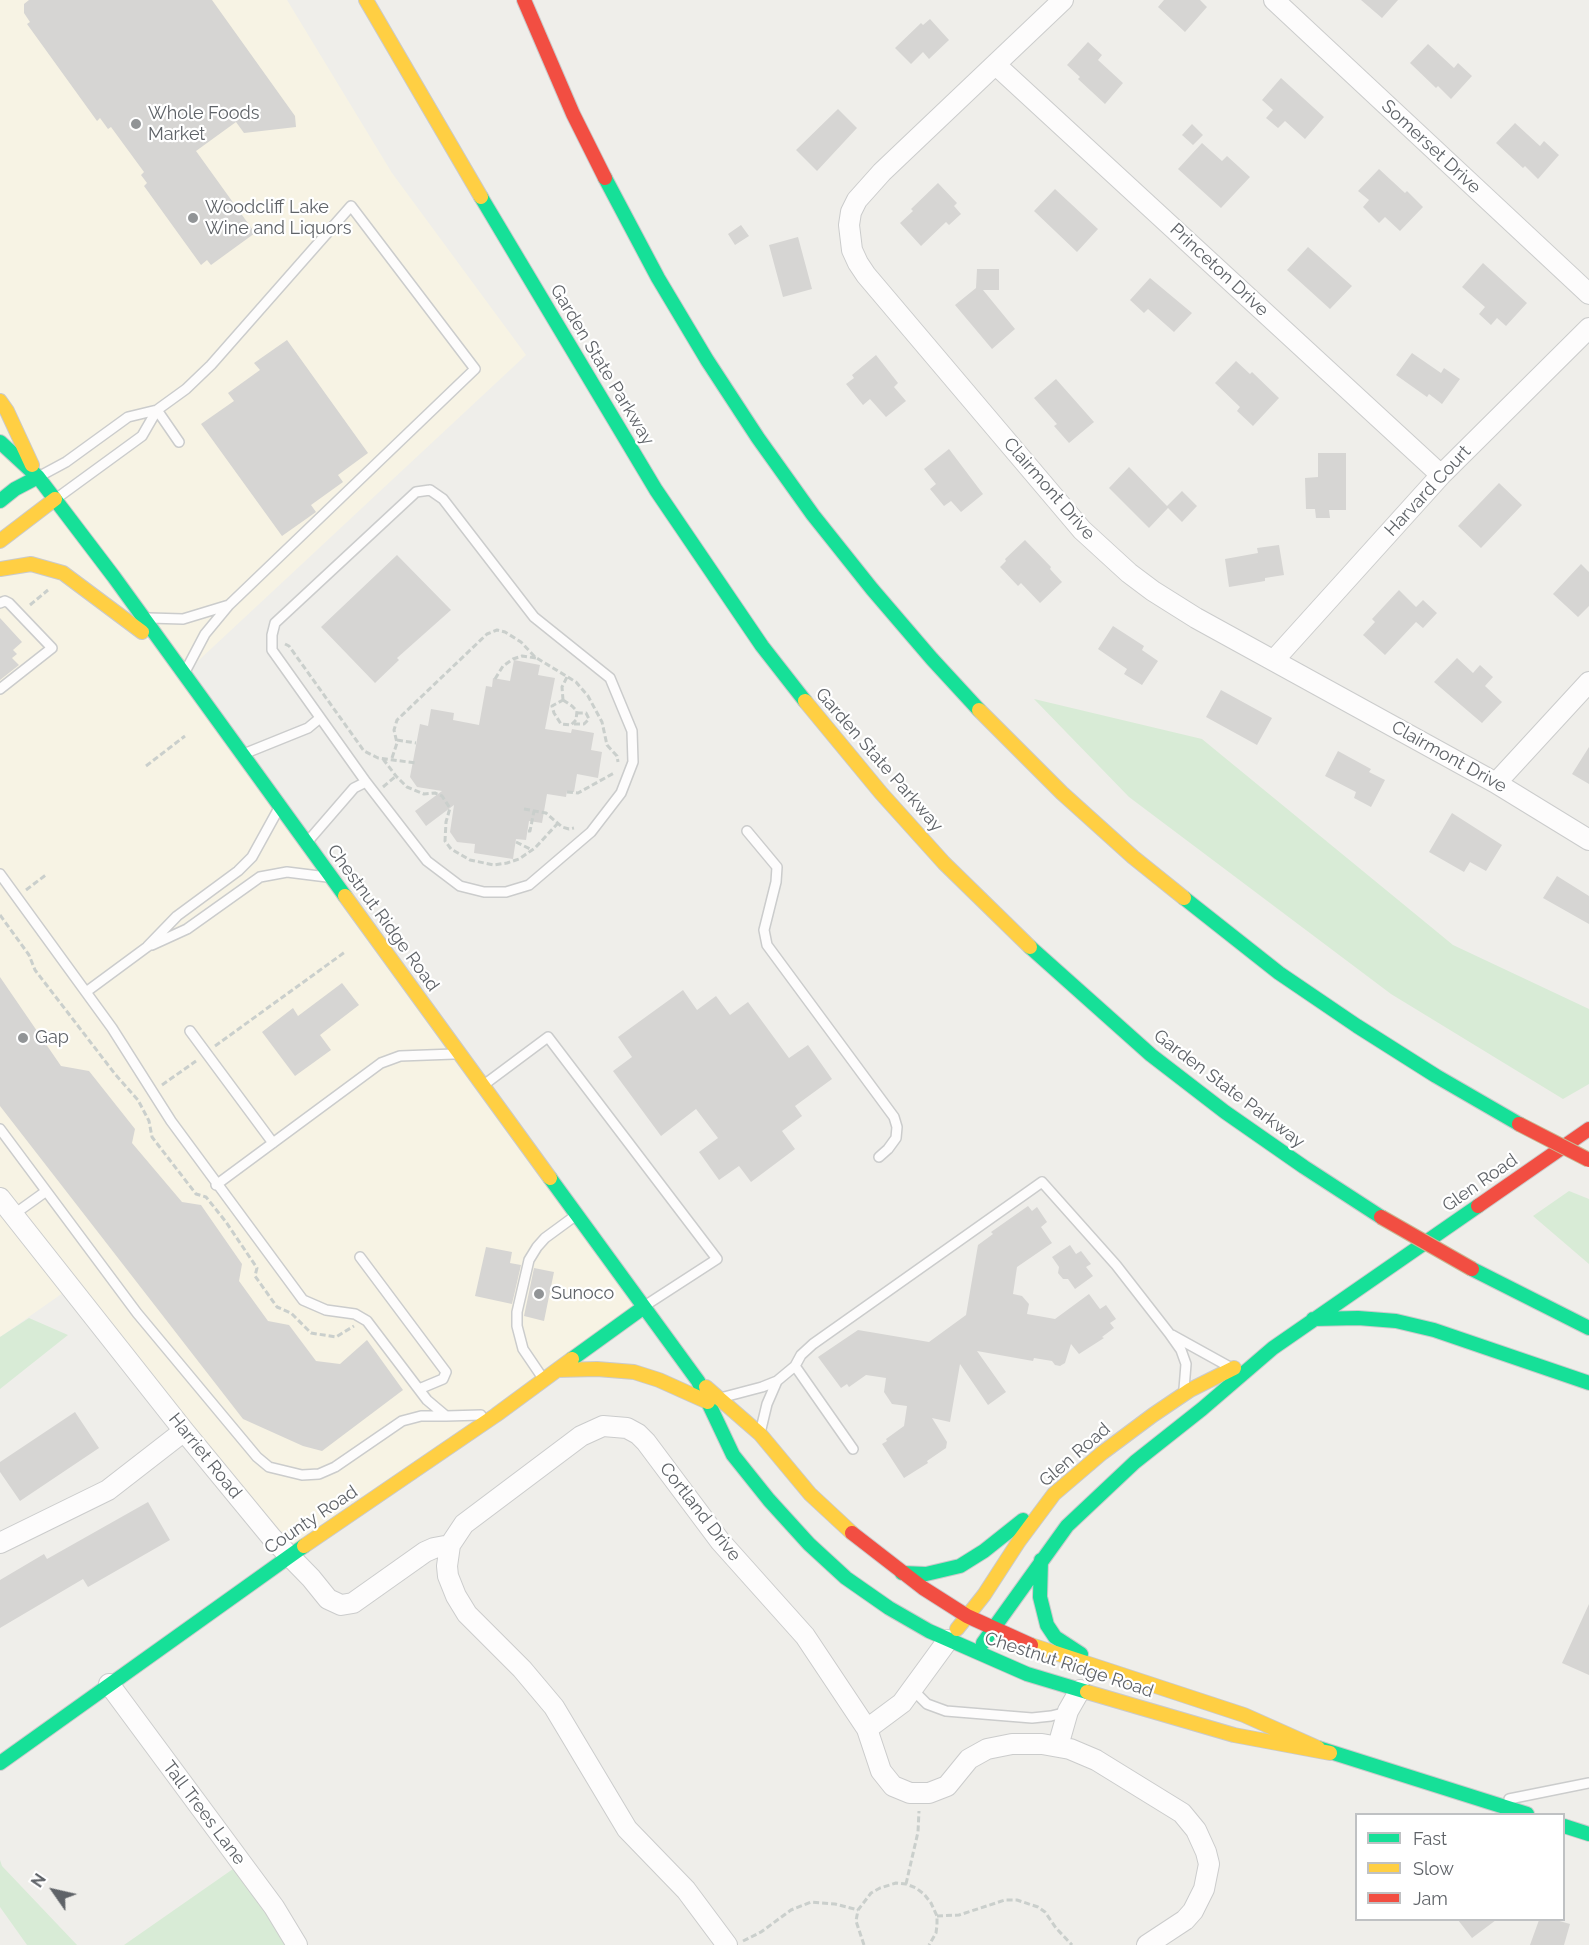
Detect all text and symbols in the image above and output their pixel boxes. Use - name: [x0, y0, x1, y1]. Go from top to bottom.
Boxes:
- street label: Somerset Drive: [1377, 96, 1485, 198]
- place label: Whole Foods Market: [148, 103, 259, 146]
- marker: Whole Foods Market: [129, 117, 143, 131]
- place label: Woodcliff Lake Wine and Liquors: [205, 197, 351, 240]
- marker: Woodcliff Lake Wine and Liquors: [186, 211, 200, 225]
- street label: Princeton Drive: [1165, 219, 1273, 321]
- street label: Garden State Parkway: [545, 281, 659, 449]
- street label: Clairmont Drive: [999, 433, 1099, 545]
- street label: Harvard Court: [1380, 441, 1476, 541]
- street label: Garden State Parkway: [811, 684, 947, 836]
- street label: Clairmont Drive: [1388, 716, 1510, 798]
- street label: Chestnut Ridge Road: [322, 840, 444, 996]
- street label: Garden State Parkway: [1149, 1025, 1309, 1153]
- place label: Gap: [35, 1027, 69, 1049]
- marker: Gap: [16, 1031, 30, 1045]
- street label: Glen Road: [1438, 1149, 1522, 1217]
- place label: Sunoco: [551, 1283, 614, 1305]
- marker: Sunoco: [532, 1287, 546, 1301]
- street label: Harriet Road: [164, 1409, 246, 1503]
- street label: Glen Road: [1035, 1418, 1115, 1492]
- street label: Cortland Drive: [655, 1458, 745, 1566]
- street label: County Road: [260, 1481, 362, 1559]
- street label: Chestnut Ridge Road: [982, 1628, 1156, 1702]
- street label: Tall Trees Lane: [158, 1757, 250, 1869]
- legend: [1355, 1813, 1565, 1921]
- text: Fast: [1413, 1828, 1447, 1849]
- text: Slow: [1413, 1858, 1454, 1879]
- north arrow: [24, 1861, 84, 1921]
- text: N: [27, 1870, 50, 1891]
- text: Jam: [1413, 1888, 1448, 1909]

